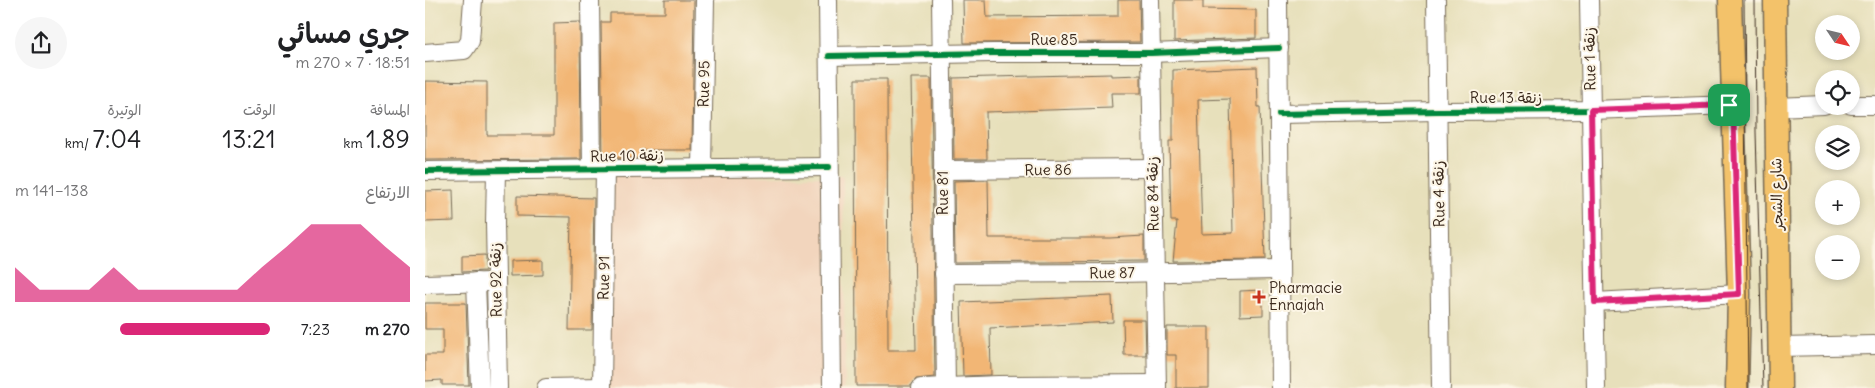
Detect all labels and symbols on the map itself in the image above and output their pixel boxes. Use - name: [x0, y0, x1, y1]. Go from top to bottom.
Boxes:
- north arrow: [1815, 15, 1860, 60]
- street label: Rue 1 زنقة: [1579, 27, 1600, 91]
- street label: Rue 85: [1030, 30, 1078, 49]
- street label: Rue 95: [694, 60, 713, 108]
- pin: [1708, 84, 1750, 126]
- street label: Rue 13 زنقة: [1470, 88, 1542, 107]
- street label: Rue 10 زنقة: [590, 145, 664, 166]
- street label: Rue 84 زنقة: [1142, 156, 1163, 232]
- street label: شارع الشجر: [1766, 158, 1788, 231]
- street label: Rue 86: [1024, 160, 1072, 179]
- street label: Rue 4 زنقة: [1428, 161, 1449, 227]
- street label: Rue 81: [933, 171, 952, 215]
- street label: Rue 92 زنقة: [485, 242, 506, 318]
- street label: Rue 91: [594, 256, 613, 300]
- street label: Rue 87: [1089, 263, 1135, 282]
- place label: Pharmacie Ennajah: [1269, 278, 1342, 314]
- marker: Pharmacie Ennajah: [1253, 291, 1265, 303]

